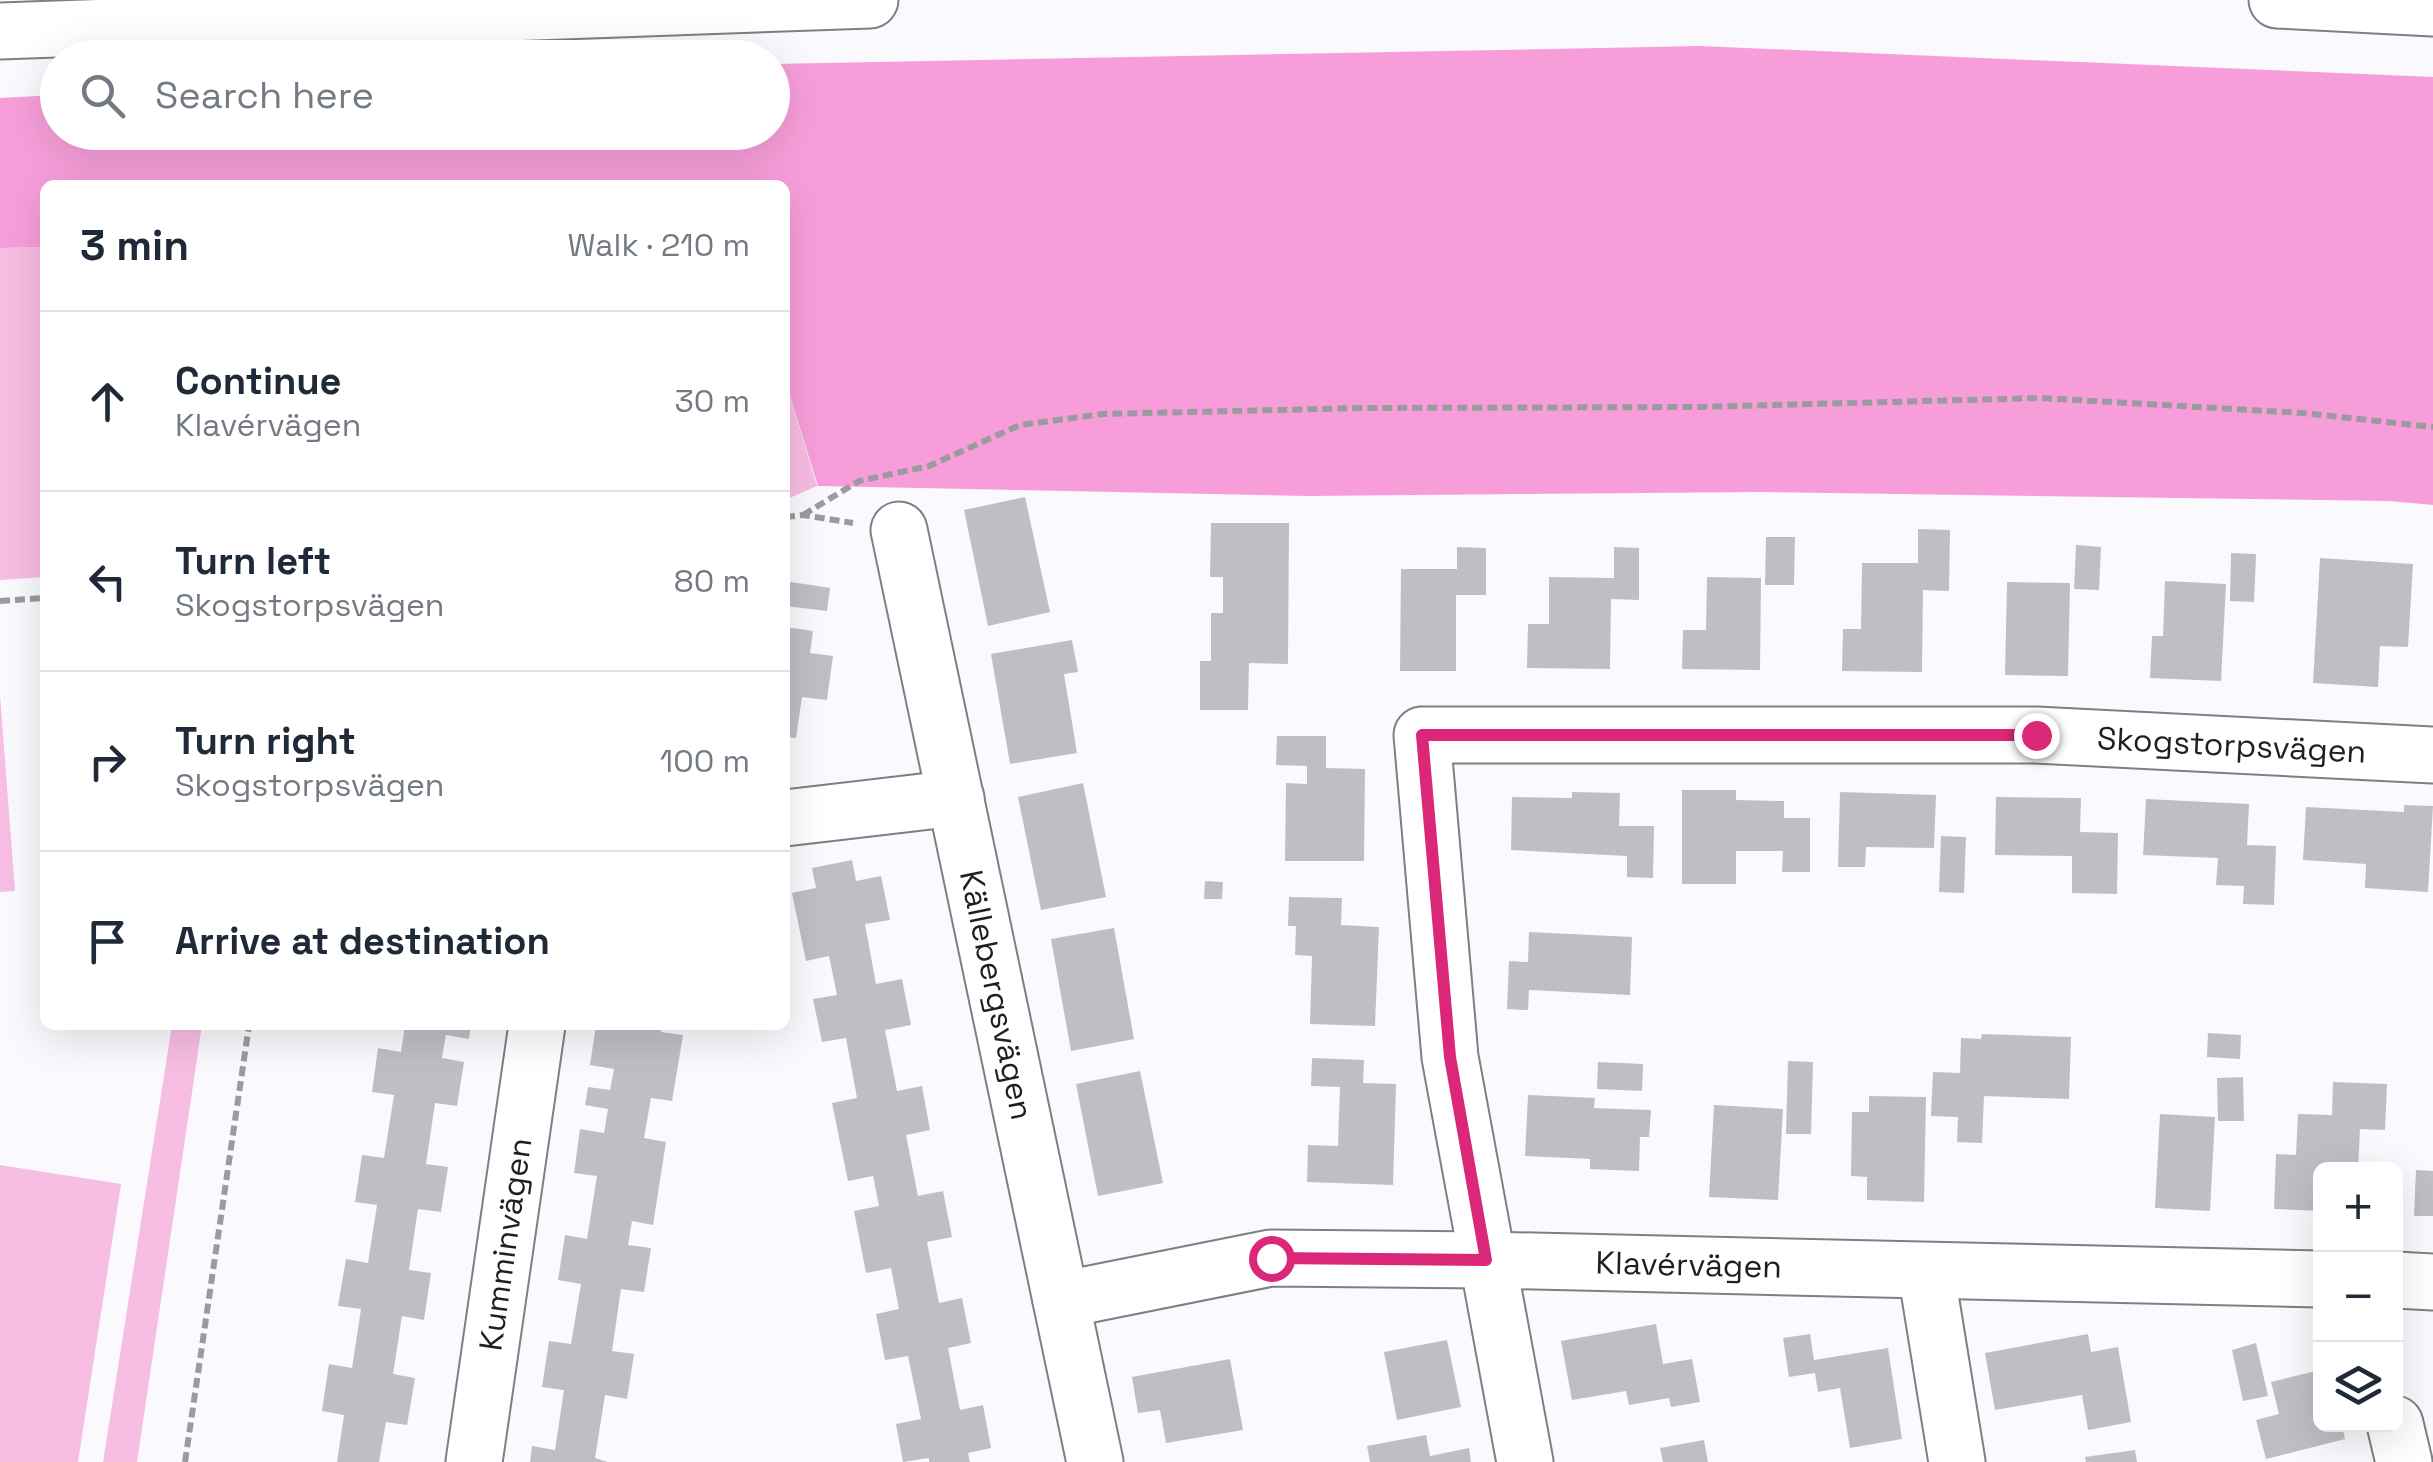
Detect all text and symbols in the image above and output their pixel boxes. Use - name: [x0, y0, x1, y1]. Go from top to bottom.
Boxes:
- search box: [40, 40, 790, 150]
- icon: search: [75, 68, 130, 123]
- text: Search here: [155, 71, 374, 119]
- text: 3 min: [80, 219, 189, 272]
- text: Walk · 210 m: [568, 225, 750, 265]
- text: Continue: [175, 357, 341, 405]
- icon: ahead: [80, 374, 135, 429]
- text: 30 m: [674, 381, 750, 421]
- text: Klavérvägen: [175, 405, 361, 445]
- text: Turn left: [175, 537, 331, 585]
- icon: left: [80, 554, 135, 609]
- text: 80 m: [674, 561, 750, 601]
- text: Skogstorpsvägen: [175, 585, 445, 625]
- route end: [2014, 713, 2060, 759]
- text: Turn right: [175, 717, 356, 765]
- street label: Skogstorpsvägen: [2096, 718, 2367, 772]
- icon: right: [80, 734, 135, 789]
- text: 100 m: [660, 741, 750, 781]
- text: Skogstorpsvägen: [175, 765, 445, 805]
- street label: Källebergsvägen: [951, 866, 1042, 1123]
- icon: arrive: [80, 914, 135, 969]
- text: Arrive at destination: [175, 917, 550, 965]
- street label: Kumminvägen: [470, 1135, 541, 1353]
- map controls: [2313, 1162, 2403, 1432]
- button: +: [2313, 1162, 2403, 1252]
- route start: [1249, 1236, 1295, 1282]
- street label: Klavérvägen: [1595, 1243, 1782, 1287]
- button: −: [2313, 1252, 2403, 1342]
- button: layers: [2313, 1342, 2403, 1432]

